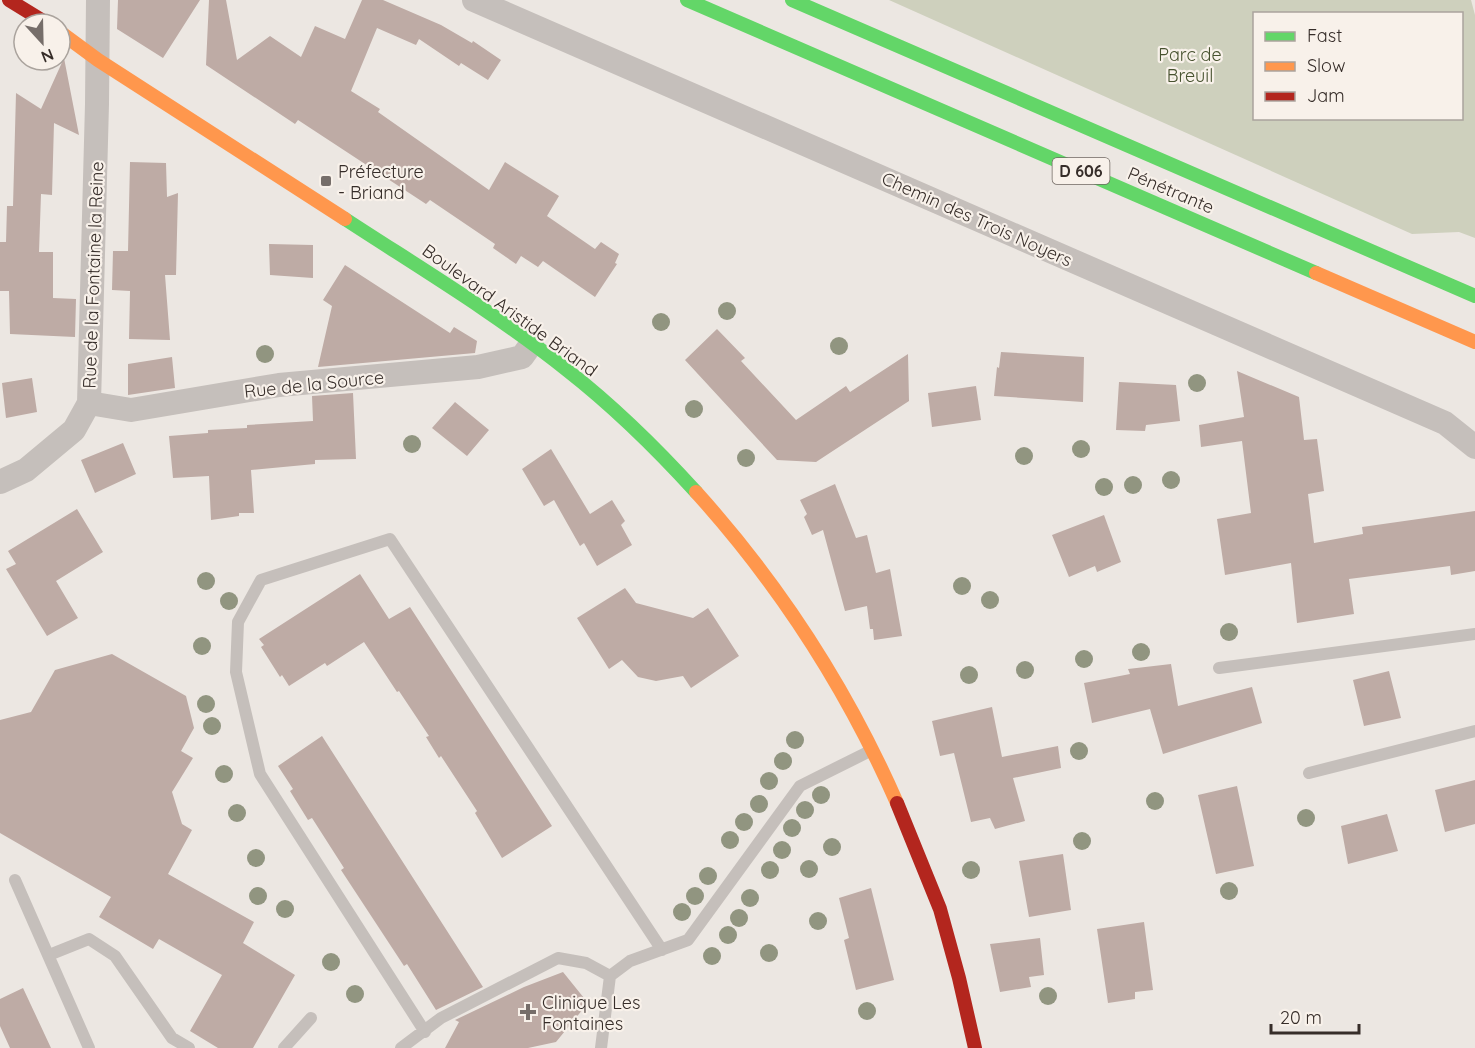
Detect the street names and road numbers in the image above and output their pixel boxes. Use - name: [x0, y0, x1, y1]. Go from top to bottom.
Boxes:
- road number: D 606: [1052, 158, 1110, 184]
- street label: Rue de la Fontaine la Reine: [78, 161, 108, 389]
- street label: Pénétrante: [1124, 162, 1218, 218]
- street label: Chemin des Trois Noyers: [878, 167, 1076, 271]
- street label: Boulevard Aristide Briand: [418, 239, 602, 381]
- street label: Rue de la Source: [243, 365, 385, 403]

